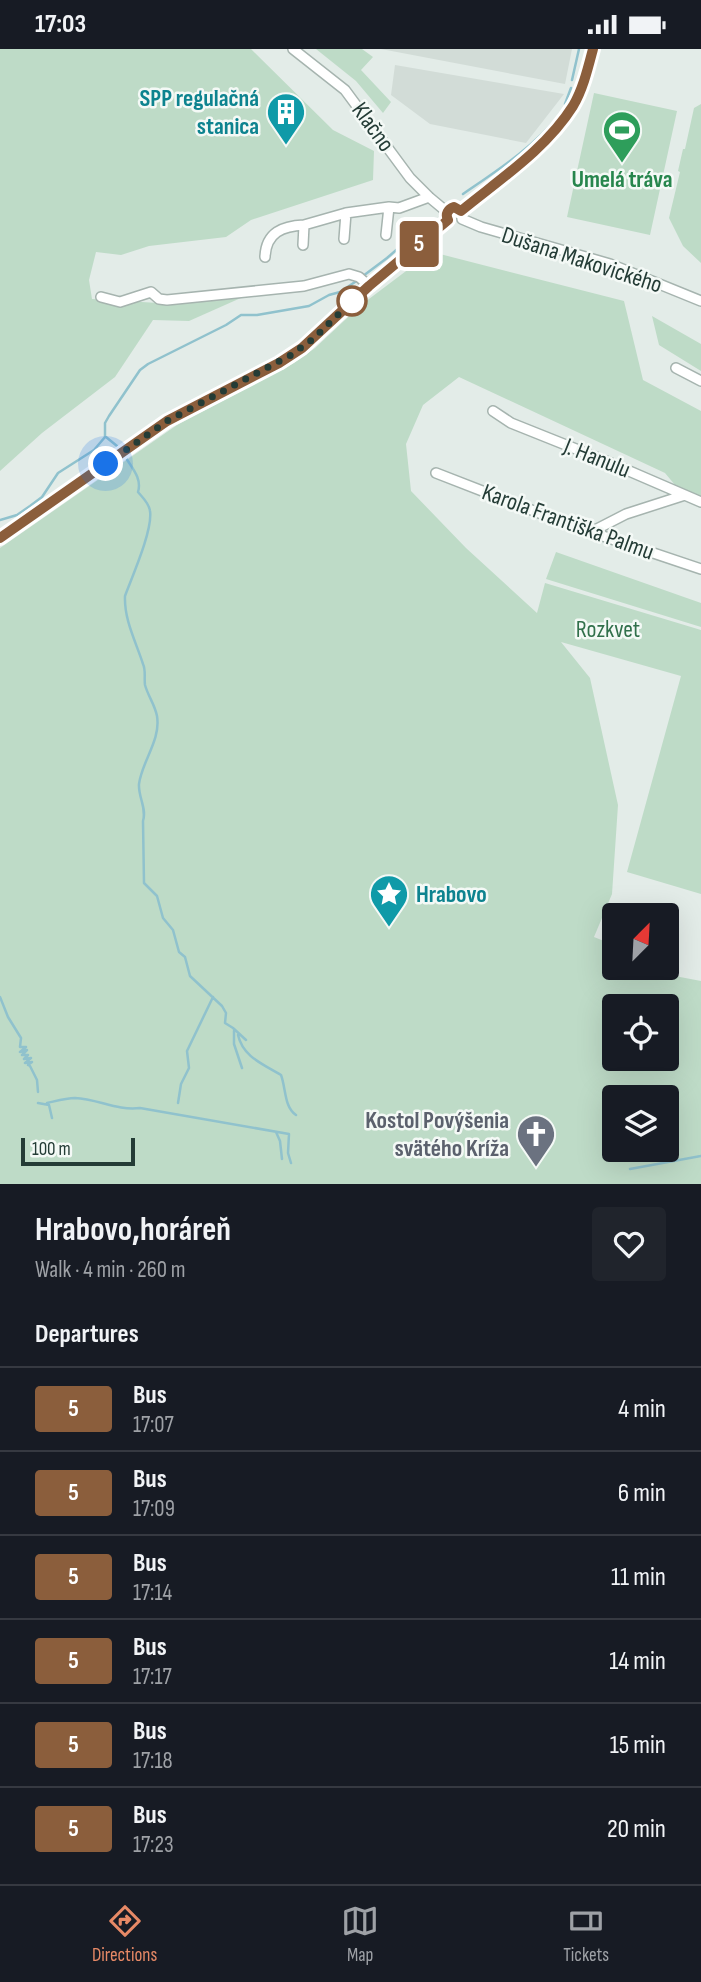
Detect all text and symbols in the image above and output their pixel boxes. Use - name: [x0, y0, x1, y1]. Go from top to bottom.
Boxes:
- text: 17:03: [35, 9, 86, 40]
- place label: SPP regulačná stanica: [140, 84, 259, 141]
- building icon: SPP regulačná stanica: [265, 91, 307, 146]
- street label: Klačno: [345, 97, 401, 157]
- sports icon: Umelá tráva: [601, 109, 643, 164]
- place label: Umelá tráva: [571, 165, 673, 194]
- street label: Dušana Makovického: [498, 220, 666, 300]
- line badge: 5: [396, 221, 442, 267]
- text: 5: [414, 229, 424, 258]
- unlabelled marker: [337, 286, 367, 316]
- street label: J. Hanulu: [559, 431, 634, 484]
- your location: [88, 446, 123, 481]
- street label: Karola Františka Palmu: [478, 477, 658, 567]
- park label: Rozkvet: [576, 615, 640, 644]
- place icon: Hrabovo: [368, 873, 410, 928]
- place label: Hrabovo: [416, 880, 487, 909]
- north arrow: [602, 903, 679, 980]
- map controls: [602, 903, 679, 1162]
- button: locate: [602, 994, 679, 1071]
- button: layers: [602, 1085, 679, 1162]
- place label: Kostol Povýšenia svätého Kríža: [365, 1106, 509, 1163]
- church icon: Kostol Povýšenia svätého Kríža: [515, 1113, 557, 1168]
- scale bar: [21, 1135, 135, 1167]
- text: 100 m: [32, 1138, 71, 1161]
- button: heart: [592, 1207, 666, 1281]
- text: Hrabovo,horáreň: [35, 1210, 231, 1250]
- text: Walk · 4 min · 260 m: [35, 1256, 185, 1284]
- text: Departures: [35, 1319, 139, 1350]
- text: Bus: [133, 1380, 167, 1411]
- text: 5: [68, 1394, 79, 1423]
- text: 4 min: [618, 1394, 666, 1425]
- text: 17:07: [133, 1411, 174, 1439]
- text: Bus: [133, 1464, 167, 1495]
- text: 5: [68, 1478, 79, 1507]
- text: 6 min: [618, 1478, 666, 1509]
- text: 17:09: [133, 1495, 175, 1523]
- text: Bus: [133, 1548, 167, 1579]
- text: 5: [68, 1562, 79, 1591]
- text: 11 min: [611, 1562, 666, 1593]
- text: 17:14: [133, 1579, 172, 1607]
- text: Bus: [133, 1632, 167, 1663]
- text: 5: [68, 1646, 79, 1675]
- text: 14 min: [609, 1646, 666, 1677]
- text: 17:17: [133, 1663, 172, 1691]
- text: Bus: [133, 1716, 167, 1747]
- text: 5: [68, 1730, 79, 1759]
- text: 15 min: [610, 1730, 666, 1761]
- text: 17:18: [133, 1747, 173, 1775]
- text: Bus: [133, 1800, 167, 1831]
- text: 5: [68, 1814, 79, 1843]
- text: 20 min: [607, 1814, 666, 1845]
- text: 17:23: [133, 1831, 174, 1859]
- tab: Directions: [92, 1902, 157, 1967]
- tab: Map: [341, 1902, 379, 1967]
- tab: Tickets: [563, 1902, 609, 1967]

